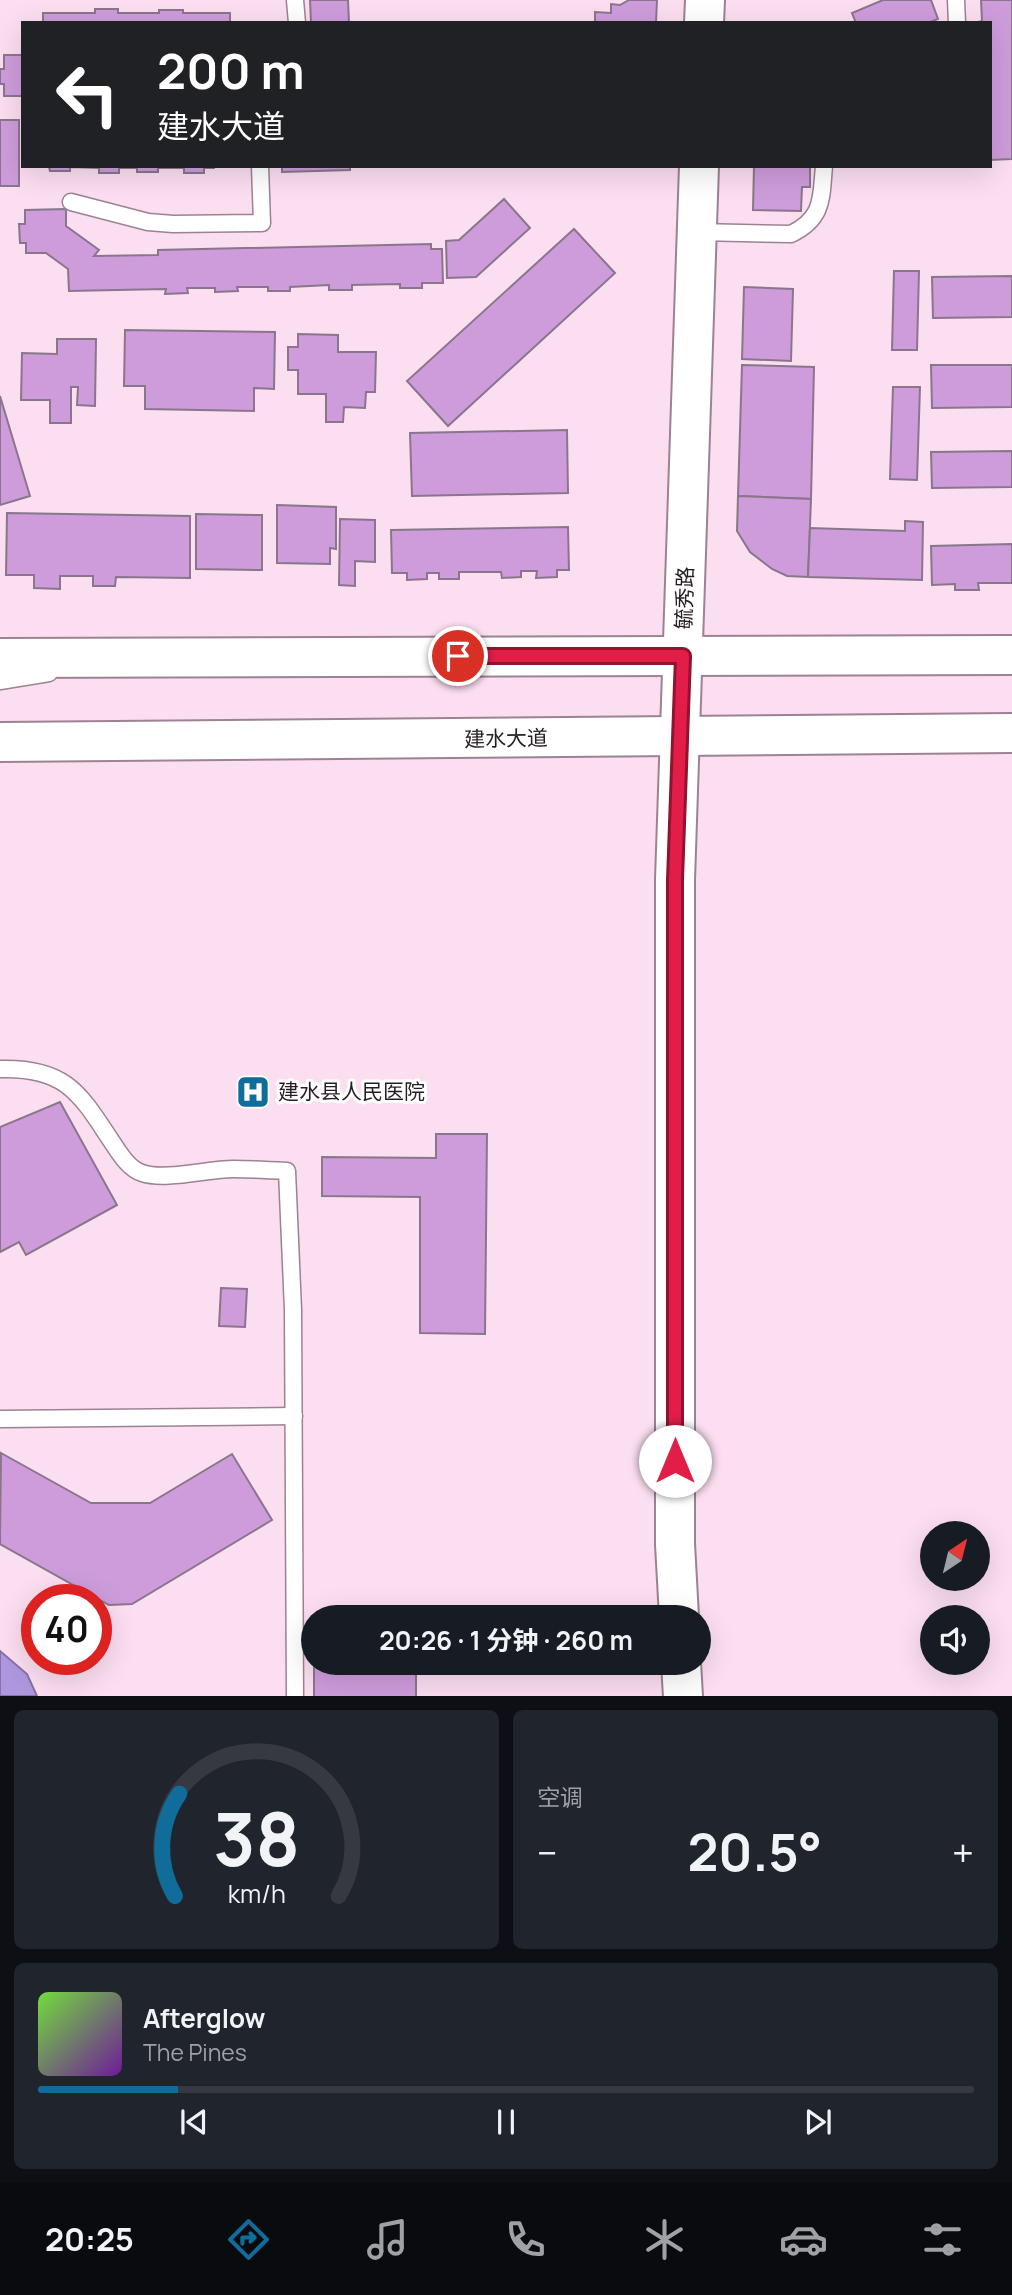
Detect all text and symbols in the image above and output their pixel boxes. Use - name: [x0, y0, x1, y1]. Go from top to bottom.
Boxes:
- text: 200 m: [157, 37, 305, 104]
- icon: left: [42, 49, 133, 140]
- text: 建水大道: [157, 104, 285, 148]
- street label: 毓秀路: [669, 566, 699, 630]
- pin: [428, 626, 488, 686]
- icon: arrive: [439, 637, 477, 675]
- street label: 建水大道: [464, 723, 548, 753]
- hospital icon: 建水县人民医院: [234, 1073, 272, 1111]
- place label: 建水县人民医院: [278, 1077, 425, 1105]
- position arrow: [638, 1424, 712, 1498]
- north arrow: [920, 1521, 990, 1591]
- map controls: [920, 1521, 990, 1675]
- speed limit sign: 40: [21, 1584, 112, 1675]
- button: sound: [920, 1605, 990, 1675]
- text: 20:26 · 1 分钟 · 260 m: [379, 1622, 633, 1658]
- text: 空调: [537, 1781, 583, 1813]
- text: 38: [213, 1788, 300, 1888]
- text: 20.5°: [687, 1816, 822, 1887]
- text: −: [537, 1826, 558, 1878]
- text: +: [952, 1826, 974, 1878]
- text: km/h: [227, 1875, 286, 1910]
- text: Afterglow: [143, 2000, 265, 2036]
- text: The Pines: [143, 2036, 247, 2068]
- icon: previous: [175, 2103, 213, 2141]
- icon: pause: [487, 2103, 525, 2141]
- icon: next: [799, 2103, 837, 2141]
- icon: directions: [224, 2215, 273, 2264]
- icon: music: [363, 2215, 412, 2264]
- icon: phone: [501, 2215, 550, 2264]
- icon: climate: [640, 2215, 689, 2264]
- icon: car: [779, 2215, 828, 2264]
- icon: filters: [918, 2215, 967, 2264]
- text: 20:25: [45, 2217, 134, 2261]

